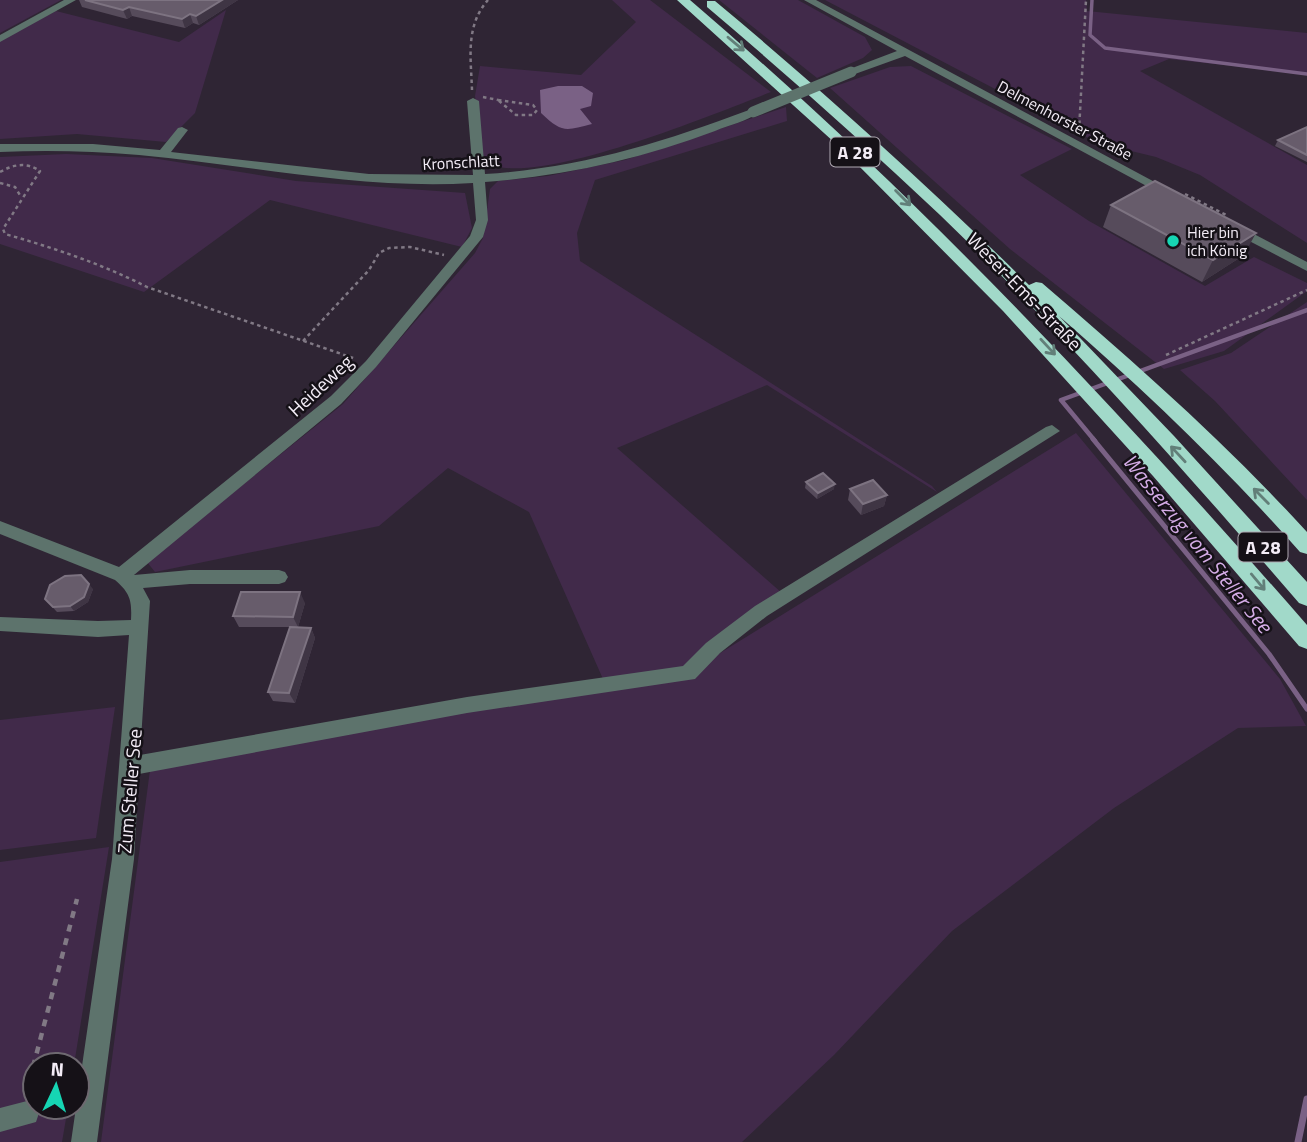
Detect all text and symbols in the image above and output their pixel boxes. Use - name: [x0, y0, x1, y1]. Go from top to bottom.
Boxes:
- one-way arrow: [726, 36, 744, 52]
- street label: Delmenhorster Straße: [993, 74, 1137, 166]
- road number: A 28: [830, 138, 880, 167]
- street label: Kronschlatt: [422, 148, 501, 176]
- one-way arrow: [894, 189, 911, 206]
- place label: Hier bin ich König: [1187, 220, 1247, 262]
- street label: Weser-Ems-Straße: [961, 225, 1089, 357]
- marker: Hier bin ich König: [1165, 233, 1181, 249]
- one-way arrow: [1040, 338, 1056, 356]
- street label: Heideweg: [281, 347, 359, 423]
- one-way arrow: [1170, 445, 1186, 463]
- water label: Wasserzug vom Steller See: [1115, 446, 1281, 641]
- one-way arrow: [1253, 488, 1270, 505]
- road number: A 28: [1238, 532, 1288, 562]
- one-way arrow: [1250, 573, 1266, 591]
- street label: Zum Steller See: [109, 727, 149, 855]
- north arrow: [21, 1051, 91, 1121]
- text: N: [50, 1054, 65, 1083]

